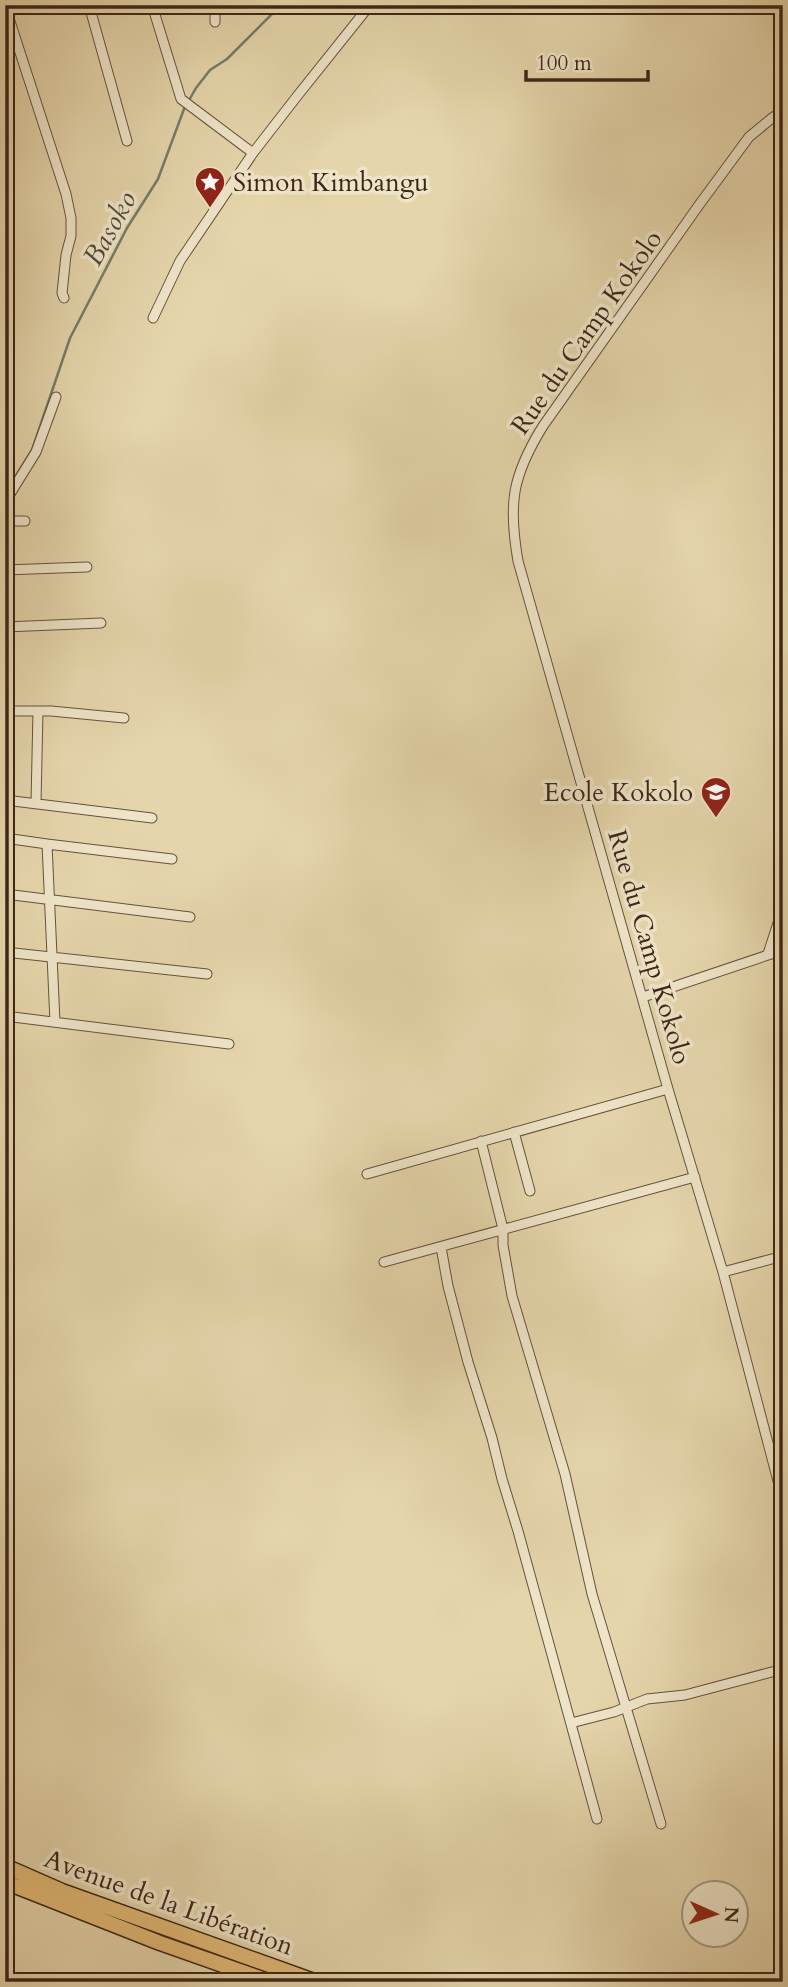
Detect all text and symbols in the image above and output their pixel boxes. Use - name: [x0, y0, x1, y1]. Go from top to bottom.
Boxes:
- scale bar: [526, 38, 648, 82]
- text: 100 m: [536, 49, 592, 78]
- place icon: Simon Kimbangu: [193, 165, 227, 209]
- place label: Simon Kimbangu: [233, 165, 429, 200]
- water label: Basoko: [74, 184, 146, 273]
- street label: Rue du Camp Kokolo: [503, 223, 670, 441]
- place label: Ecole Kokolo: [544, 775, 693, 810]
- school or university icon: Ecole Kokolo: [699, 775, 733, 819]
- street label: Rue du Camp Kokolo: [599, 826, 700, 1068]
- street label: Avenue de la Libération: [39, 1841, 298, 1964]
- north arrow: [680, 1878, 750, 1948]
- text: N: [718, 1906, 744, 1924]

